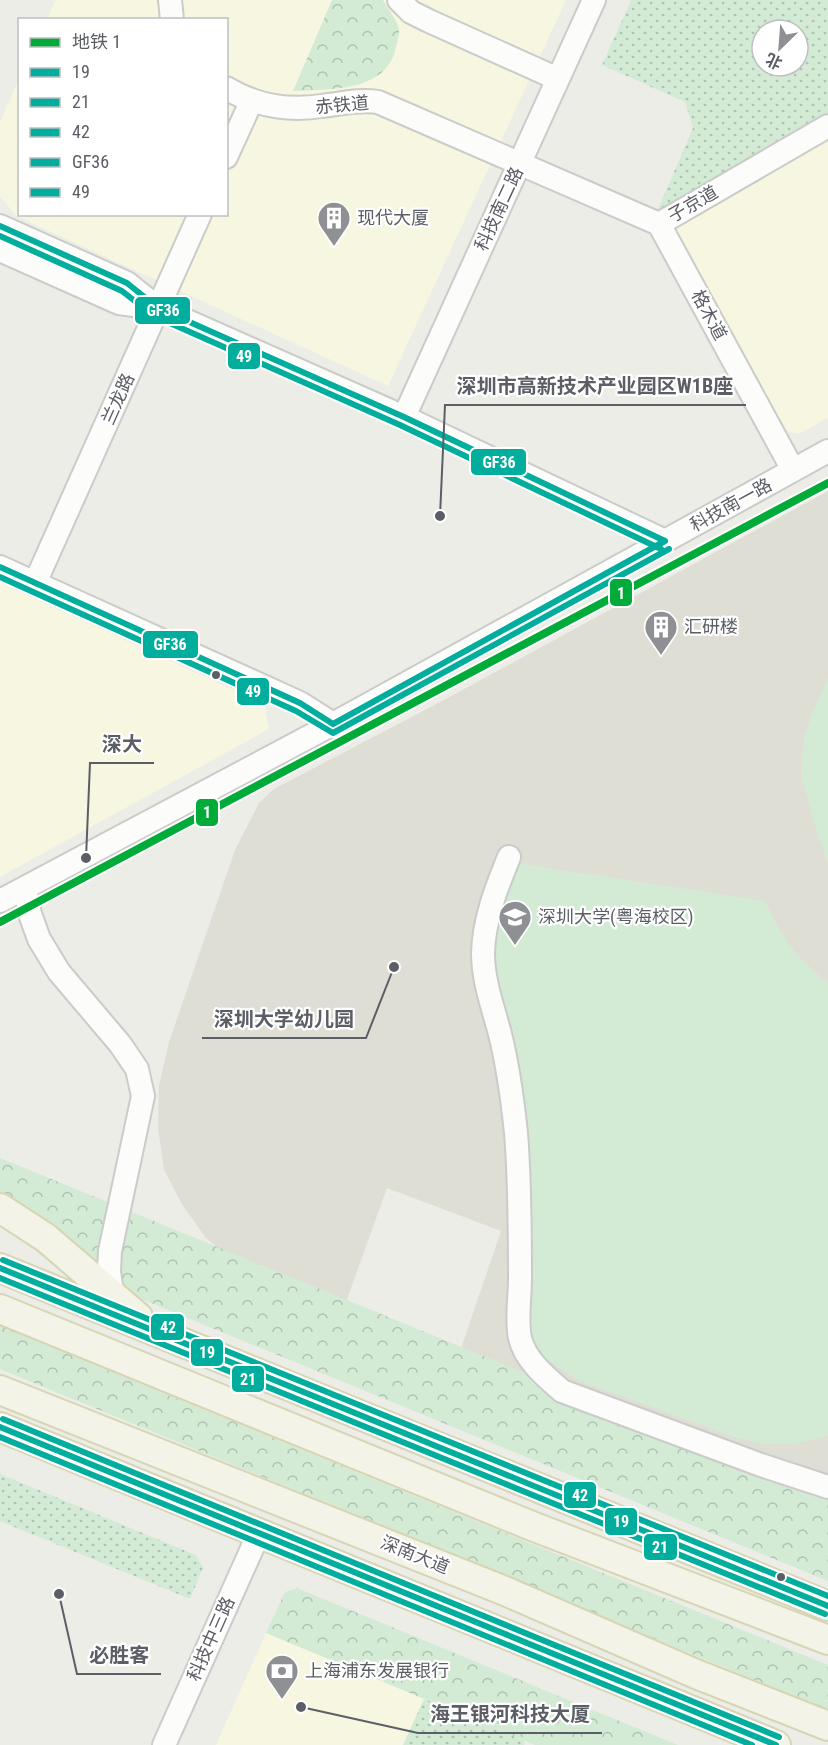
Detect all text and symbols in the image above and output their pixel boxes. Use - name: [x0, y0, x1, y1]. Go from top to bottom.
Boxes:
- legend: [18, 18, 228, 216]
- north arrow: [750, 18, 810, 78]
- text: 地铁 1: [72, 31, 121, 52]
- text: 北: [763, 49, 785, 73]
- text: 19: [72, 61, 90, 82]
- text: 21: [72, 91, 90, 112]
- street label: 赤铁道: [314, 92, 370, 117]
- text: 42: [72, 121, 90, 142]
- text: GF36: [72, 151, 109, 172]
- street label: 科技南二路: [470, 164, 527, 254]
- text: 49: [72, 181, 90, 202]
- street label: 子京道: [664, 181, 721, 226]
- building icon: 现代大厦: [316, 200, 352, 247]
- place label: 现代大厦: [357, 207, 429, 228]
- street label: 格木道: [687, 286, 731, 344]
- line badge: GF36: [134, 296, 191, 325]
- text: GF36: [146, 301, 180, 320]
- line badge: 49: [227, 342, 261, 370]
- text: 49: [236, 347, 252, 366]
- callout: 深圳市高新技术产业园区W1B座: [445, 367, 746, 405]
- street label: 兰龙路: [97, 370, 138, 428]
- text: 深圳市高新技术产业园区W1B座: [457, 374, 733, 398]
- line badge: GF36: [470, 448, 527, 476]
- text: GF36: [482, 453, 516, 472]
- street label: 科技南一路: [686, 474, 775, 536]
- line badge: 1: [609, 578, 633, 607]
- text: 1: [617, 584, 625, 603]
- building icon: 汇研楼: [643, 609, 679, 656]
- place label: 汇研楼: [684, 616, 738, 637]
- line badge: GF36: [142, 630, 199, 659]
- text: GF36: [153, 635, 187, 654]
- unlabelled marker: [210, 669, 222, 681]
- line badge: 49: [236, 677, 270, 706]
- text: 49: [245, 682, 261, 701]
- callout: 深大: [90, 725, 154, 763]
- text: 深大: [102, 732, 142, 756]
- line badge: 1: [195, 798, 219, 827]
- text: 1: [203, 803, 211, 822]
- school or university icon: 深圳大学(粤海校区): [497, 899, 533, 946]
- place label: 深圳大学(粤海校区): [538, 906, 693, 928]
- callout: 深圳大学幼儿园: [202, 1000, 366, 1038]
- text: 深圳大学幼儿园: [214, 1007, 354, 1031]
- line badge: 42: [150, 1313, 185, 1341]
- text: 42: [160, 1318, 176, 1337]
- line badge: 19: [190, 1338, 224, 1367]
- text: 19: [199, 1343, 215, 1362]
- line badge: 21: [231, 1365, 265, 1393]
- text: 21: [240, 1370, 256, 1389]
- line badge: 42: [563, 1481, 597, 1509]
- text: 42: [572, 1486, 588, 1505]
- line badge: 19: [604, 1507, 638, 1536]
- text: 19: [613, 1512, 629, 1531]
- street label: 深南大道: [378, 1531, 452, 1578]
- line badge: 21: [643, 1533, 678, 1561]
- text: 21: [652, 1538, 668, 1557]
- unlabelled marker: [775, 1571, 787, 1583]
- street label: 科技中三路: [183, 1593, 238, 1684]
- callout: 必胜客: [77, 1636, 161, 1674]
- text: 必胜客: [89, 1643, 149, 1667]
- bank icon: 上海浦东发展银行: [264, 1653, 300, 1700]
- place label: 上海浦东发展银行: [305, 1660, 449, 1681]
- callout: 海王银河科技大厦: [418, 1695, 602, 1733]
- text: 海王银河科技大厦: [430, 1702, 590, 1726]

